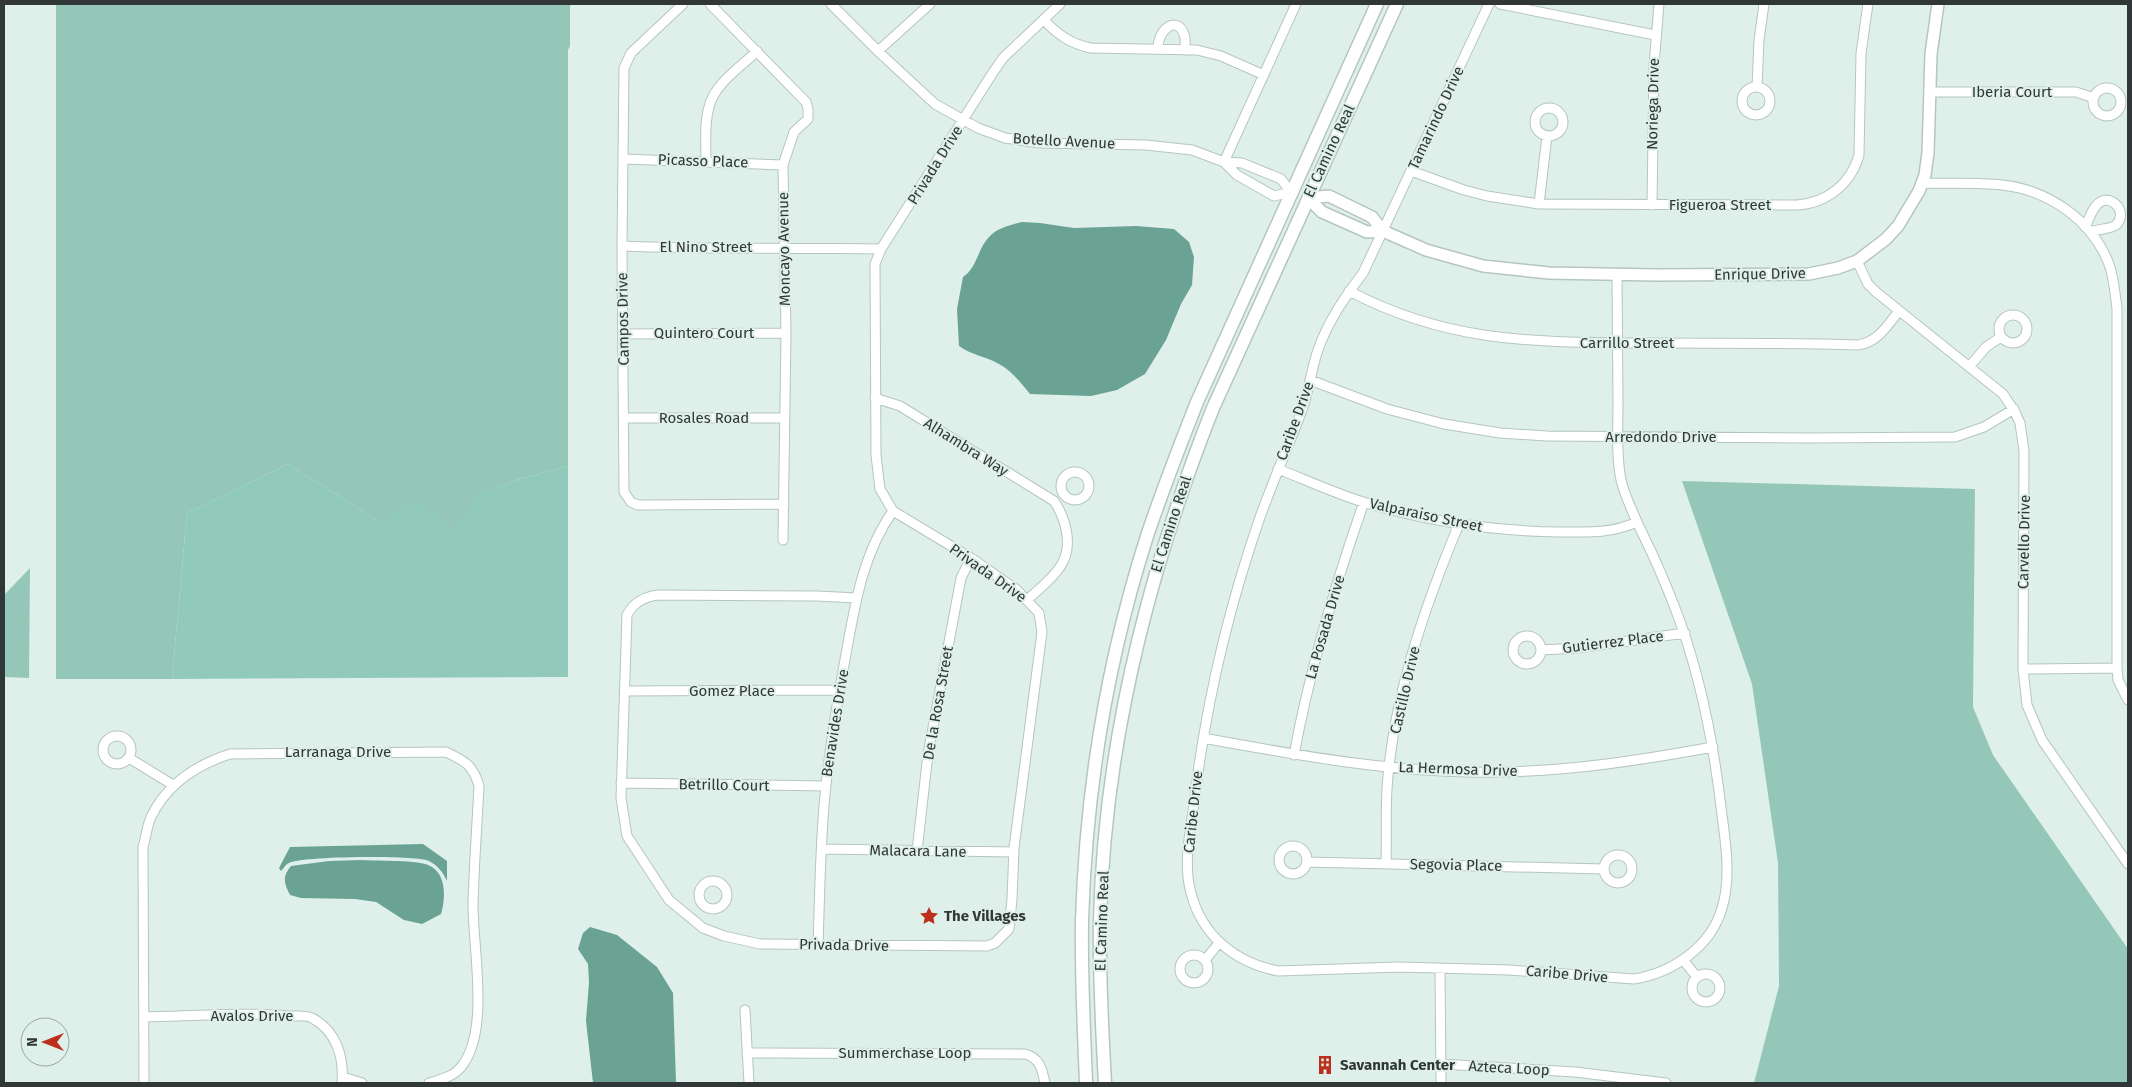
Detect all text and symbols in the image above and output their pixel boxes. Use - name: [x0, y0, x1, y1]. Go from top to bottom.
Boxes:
- street label: Noriega Drive: [1643, 58, 1663, 150]
- street label: Tamarindo Drive: [1404, 63, 1468, 173]
- street label: Iberia Court: [1972, 83, 2053, 101]
- street label: El Camino Real: [1300, 101, 1359, 200]
- street label: Privada Drive: [904, 122, 966, 208]
- street label: Botello Avenue: [1012, 129, 1116, 153]
- street label: Picasso Place: [657, 150, 749, 172]
- street label: Moncayo Avenue: [774, 192, 794, 306]
- street label: Figueroa Street: [1669, 196, 1772, 214]
- street label: El Nino Street: [660, 238, 753, 256]
- street label: Enrique Drive: [1714, 264, 1806, 284]
- street label: Campos Drive: [613, 272, 633, 366]
- street label: Quintero Court: [654, 324, 755, 342]
- street label: Carrillo Street: [1580, 334, 1675, 352]
- street label: Caribe Drive: [1272, 379, 1318, 463]
- street label: Rosales Road: [659, 409, 749, 427]
- street label: Alhambra Way: [920, 414, 1012, 480]
- street label: Arredondo Drive: [1605, 428, 1717, 446]
- street label: El Camino Real: [1147, 473, 1195, 575]
- street label: Valparaiso Street: [1368, 494, 1485, 536]
- street label: Carvello Drive: [2014, 495, 2034, 589]
- street label: Privada Drive: [946, 540, 1030, 606]
- street label: La Posada Drive: [1301, 573, 1349, 681]
- street label: Gutierrez Place: [1561, 627, 1665, 657]
- street label: De la Rosa Street: [919, 644, 957, 761]
- street label: Castillo Drive: [1386, 644, 1424, 736]
- street label: Benavides Drive: [818, 668, 852, 778]
- street label: Gomez Place: [689, 682, 775, 700]
- street label: Larranaga Drive: [285, 743, 391, 761]
- street label: La Hermosa Drive: [1398, 758, 1518, 780]
- street label: Caribe Drive: [1180, 770, 1206, 854]
- street label: Betrillo Court: [678, 775, 770, 795]
- street label: Malacara Lane: [869, 841, 967, 861]
- street label: Segovia Place: [1410, 855, 1502, 875]
- street label: El Camino Real: [1091, 870, 1113, 972]
- place icon: The Villages: [918, 905, 940, 927]
- place label: The Villages: [944, 907, 1026, 925]
- street label: Privada Drive: [799, 935, 889, 955]
- street label: Caribe Drive: [1525, 961, 1609, 987]
- street label: Avalos Drive: [211, 1007, 293, 1025]
- north arrow: [20, 1017, 70, 1067]
- text: N: [24, 1037, 41, 1047]
- street label: Summerchase Loop: [839, 1044, 971, 1062]
- building icon: Savannah Center: [1314, 1054, 1336, 1076]
- place label: Savannah Center: [1340, 1056, 1456, 1074]
- street label: Azteca Loop: [1468, 1057, 1550, 1079]

